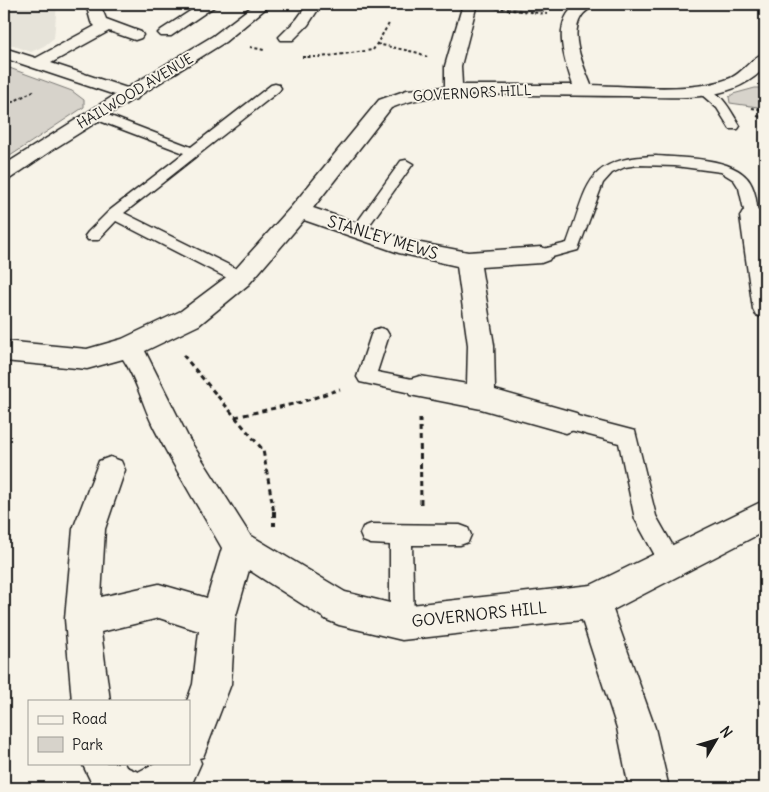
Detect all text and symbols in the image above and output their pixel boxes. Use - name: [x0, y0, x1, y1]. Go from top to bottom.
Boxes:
- street label: HAILWOOD AVENUE: [74, 49, 196, 133]
- street label: GOVERNORS HILL: [412, 81, 532, 105]
- street label: STANLEY MEWS: [325, 211, 441, 263]
- street label: GOVERNORS HILL: [411, 597, 548, 631]
- legend: [28, 700, 190, 764]
- text: Road: [72, 709, 107, 728]
- north arrow: [692, 714, 742, 764]
- text: N: [716, 723, 736, 741]
- text: Park: [72, 735, 103, 754]

